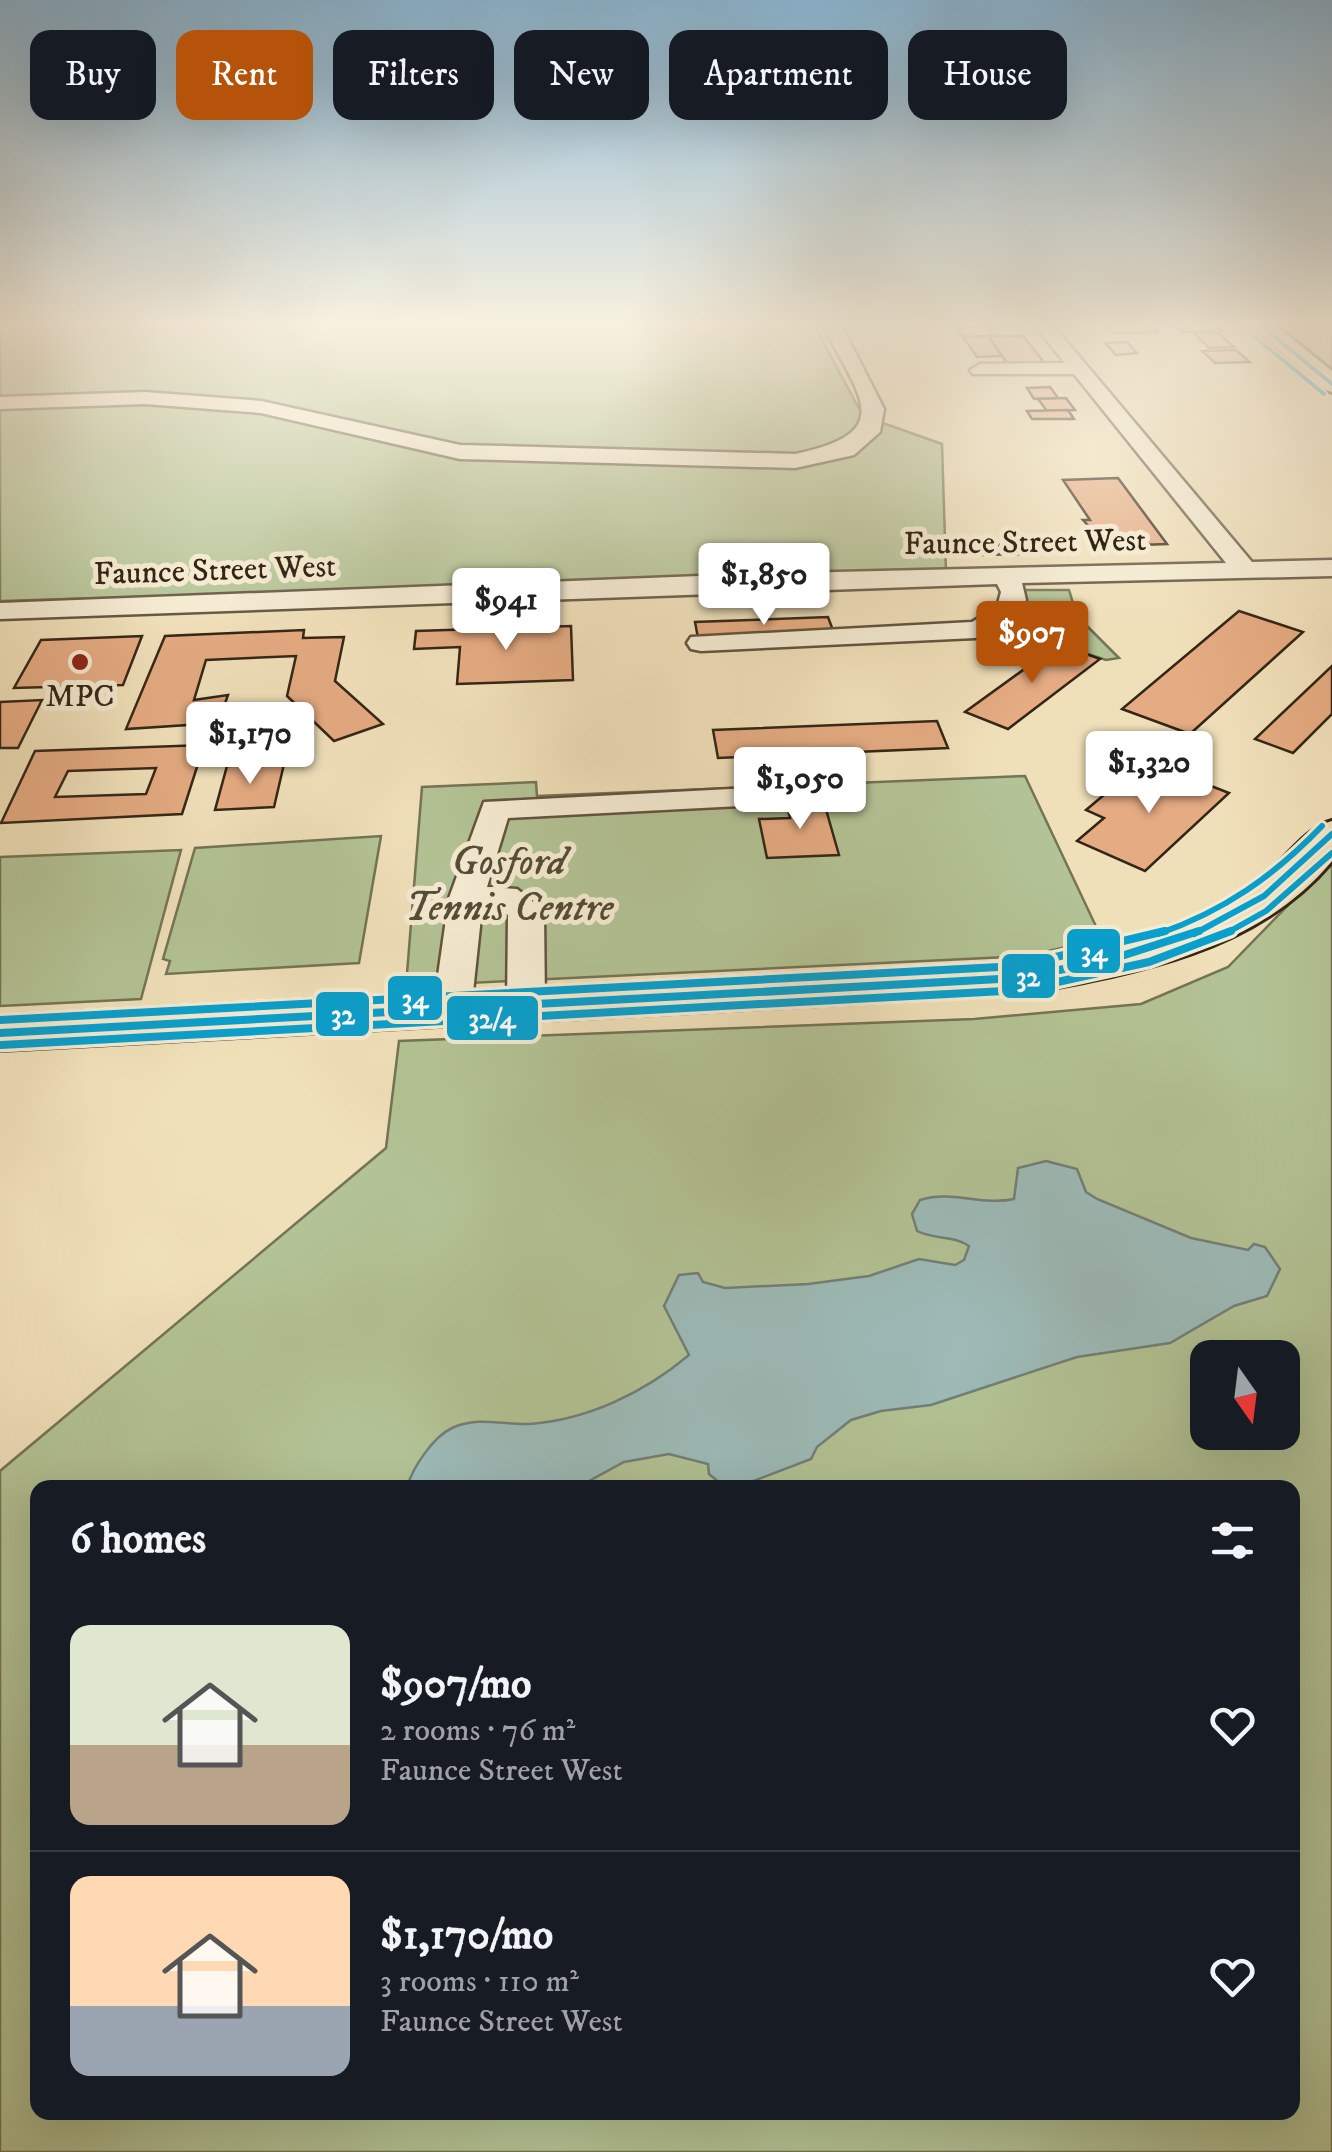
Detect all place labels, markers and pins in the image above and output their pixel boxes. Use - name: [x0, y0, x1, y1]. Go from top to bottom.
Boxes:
- pin: $1,850: [683, 543, 845, 628]
- pin: $941: [447, 568, 565, 653]
- pin: $907: [973, 601, 1091, 686]
- marker: MPC: [69, 651, 91, 673]
- place label: MPC: [45, 677, 115, 717]
- pin: $1,170: [169, 702, 331, 787]
- pin: $1,320: [1068, 731, 1230, 816]
- pin: $1,050: [719, 747, 881, 832]

